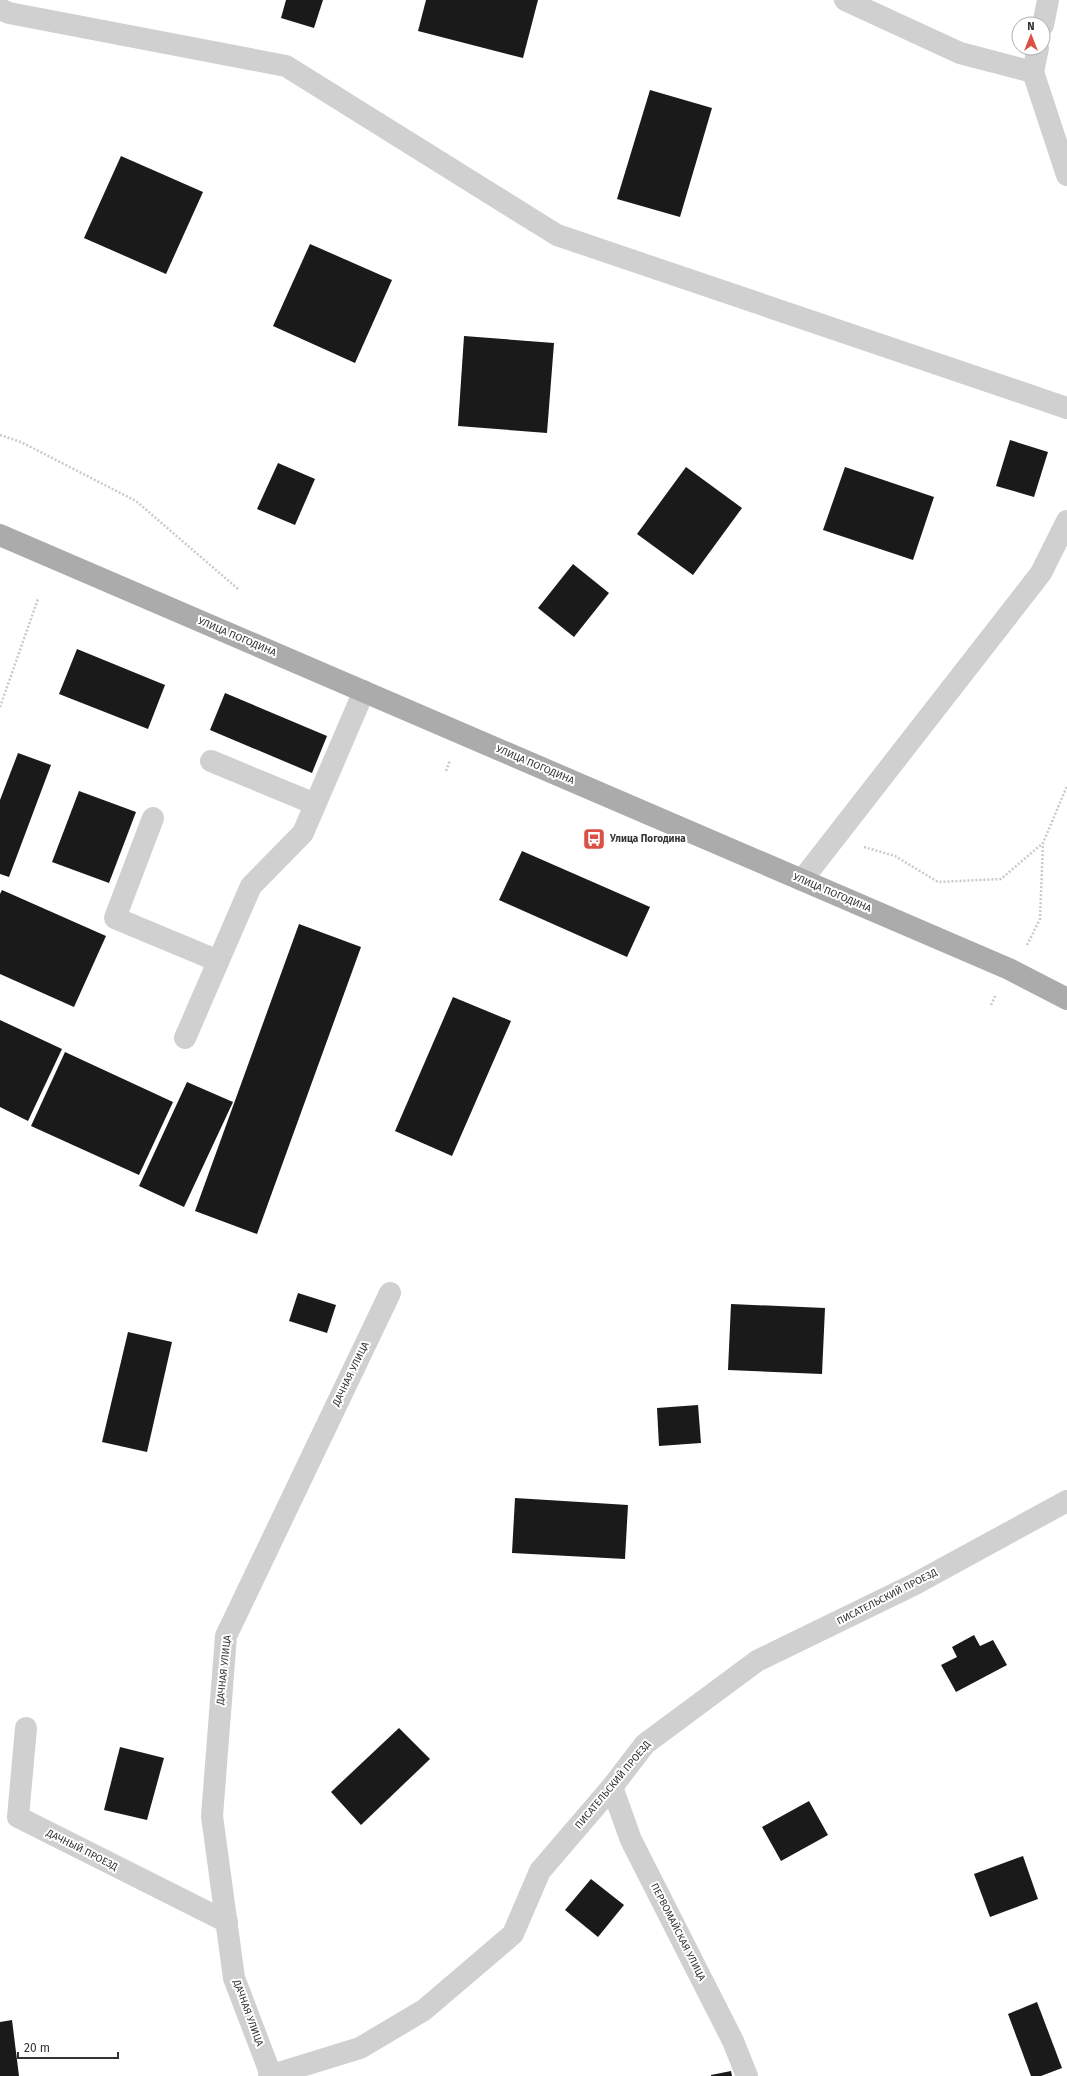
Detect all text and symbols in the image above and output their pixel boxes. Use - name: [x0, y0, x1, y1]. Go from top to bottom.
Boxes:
- north arrow: [1011, 16, 1051, 56]
- text: N: [1027, 20, 1035, 33]
- street label: УЛИЦА ПОГОДИНА: [196, 615, 278, 659]
- street label: УЛИЦА ПОГОДИНА: [494, 743, 576, 787]
- bus stop icon: Улица Погодина: [581, 826, 607, 852]
- place label: Улица Погодина: [609, 833, 686, 845]
- street label: УЛИЦА ПОГОДИНА: [791, 871, 873, 915]
- street label: ДАЧНАЯ УЛИЦА: [330, 1340, 372, 1409]
- street label: ПИСАТЕЛЬСКИЙ ПРОЕЗД: [834, 1566, 939, 1628]
- street label: ДАЧНАЯ УЛИЦА: [214, 1634, 234, 1706]
- street label: ПИСАТЕЛЬСКИЙ ПРОЕЗД: [572, 1738, 653, 1831]
- street label: ДАЧНЫЙ ПРОЕЗД: [44, 1826, 120, 1873]
- street label: ПЕРВОМАЙСКАЯ УЛИЦА: [648, 1881, 709, 1983]
- street label: ДАЧНАЯ УЛИЦА: [230, 1977, 266, 2048]
- scale bar: [18, 2034, 118, 2060]
- text: 20 m: [24, 2041, 50, 2055]

